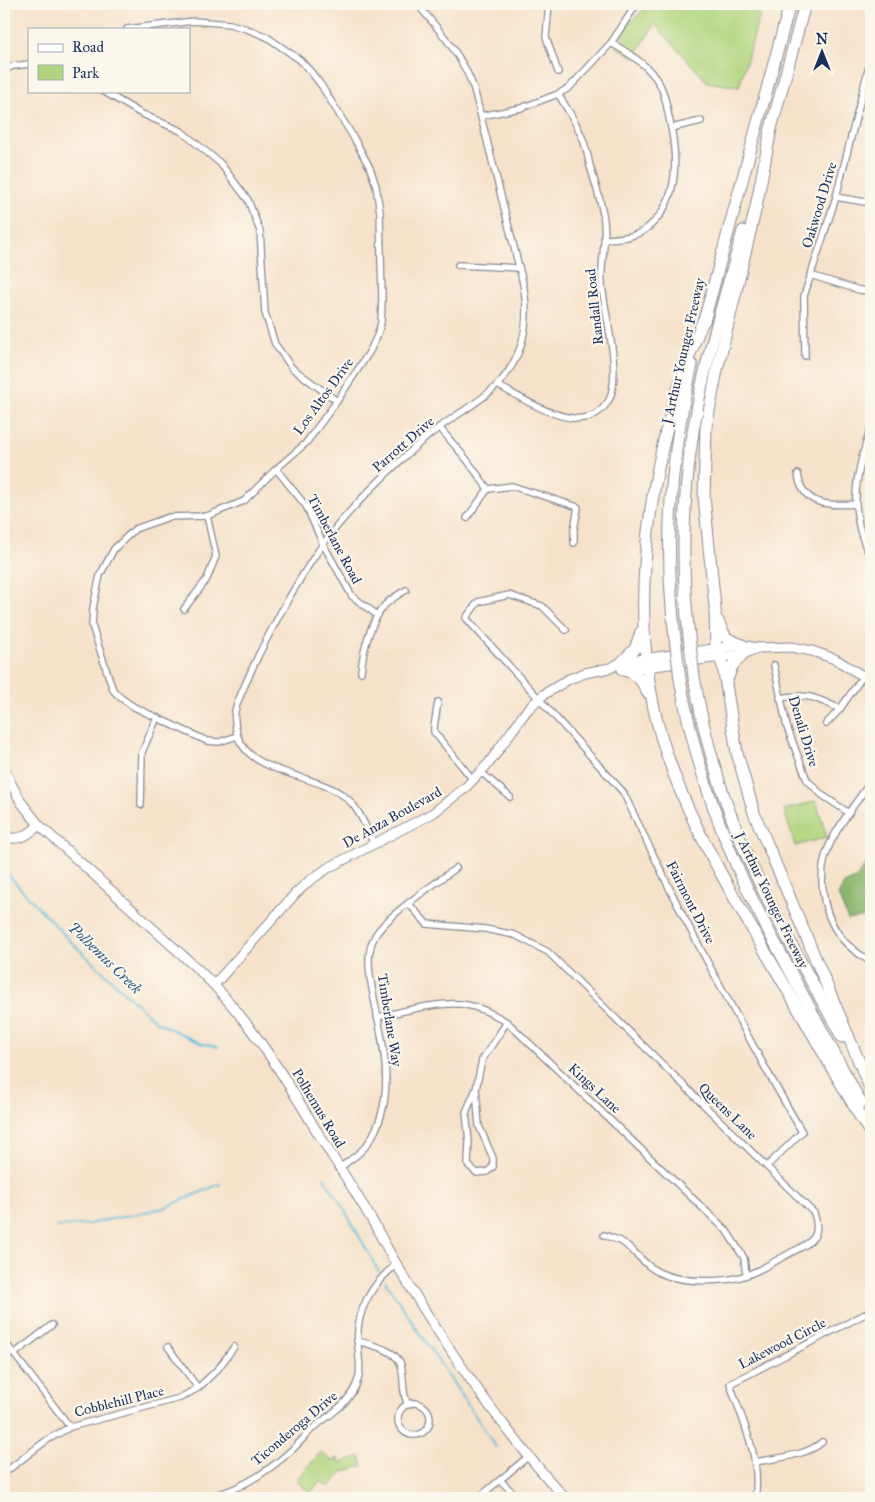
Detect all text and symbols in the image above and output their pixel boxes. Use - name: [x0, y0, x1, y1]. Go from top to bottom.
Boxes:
- legend: [28, 28, 190, 92]
- north arrow: [798, 28, 848, 78]
- text: N: [816, 31, 828, 48]
- text: Road: [72, 38, 104, 56]
- text: Park: [72, 64, 99, 82]
- street label: Oakwood Drive: [798, 160, 841, 250]
- street label: Randall Road: [582, 268, 607, 346]
- street label: J Arthur Younger Freeway: [658, 276, 710, 428]
- street label: Los Altos Drive: [290, 354, 357, 438]
- street label: Parrott Drive: [369, 413, 438, 476]
- street label: Timberlane Road: [304, 492, 365, 587]
- street label: Denali Drive: [785, 694, 822, 769]
- street label: De Anza Boulevard: [340, 783, 445, 852]
- street label: J Arthur Younger Freeway: [729, 827, 812, 972]
- street label: Fairmont Drive: [662, 858, 719, 947]
- water label: Polhemus Creek: [64, 918, 146, 998]
- street label: Timberlane Way: [374, 972, 405, 1068]
- street label: Kings Lane: [565, 1060, 625, 1117]
- street label: Polhemus Road: [288, 1066, 349, 1151]
- street label: Queens Lane: [695, 1079, 760, 1143]
- street label: Lakewood Circle: [736, 1314, 829, 1373]
- street label: Cobblehill Place: [73, 1382, 166, 1421]
- street label: Ticonderoga Drive: [248, 1387, 341, 1469]

